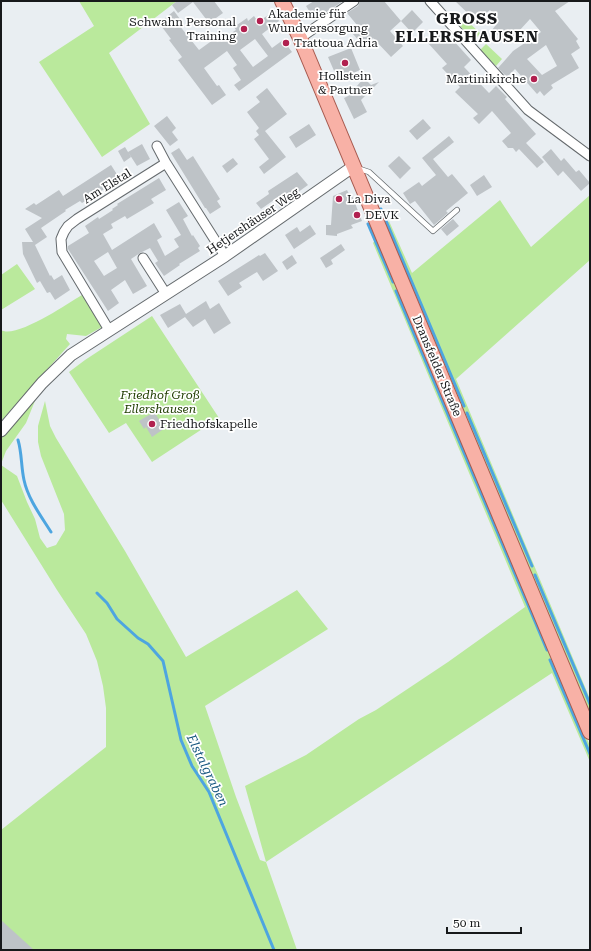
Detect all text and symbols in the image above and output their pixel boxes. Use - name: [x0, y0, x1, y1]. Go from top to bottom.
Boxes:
- place label: Akademie für Wundversorgung: [268, 7, 368, 35]
- district label: GROSS ELLERSHAUSEN: [395, 9, 539, 46]
- place label: Schwahn Personal Training: [129, 15, 236, 43]
- marker: Akademie für Wundversorgung: [255, 16, 265, 26]
- marker: Schwahn Personal Training: [239, 24, 249, 34]
- place label: Trattoua Adria: [294, 36, 378, 50]
- marker: Trattoua Adria: [281, 38, 291, 48]
- marker: Hollstein & Partner: [340, 58, 350, 68]
- place label: Hollstein & Partner: [318, 69, 372, 97]
- place label: Martinikirche: [446, 72, 526, 86]
- marker: Martinikirche: [529, 74, 539, 84]
- street label: Am Elstal: [80, 166, 134, 206]
- street label: Hetjershäuser Weg: [204, 185, 302, 257]
- place label: La Diva: [347, 192, 391, 206]
- marker: La Diva: [334, 194, 344, 204]
- place label: DEVK: [365, 208, 399, 222]
- marker: DEVK: [352, 210, 362, 220]
- street label: Dransfelder Straße: [409, 313, 465, 419]
- park label: Friedhof Groß Ellershausen: [119, 388, 200, 416]
- place label: Friedhofskapelle: [160, 417, 258, 431]
- marker: Friedhofskapelle: [147, 419, 157, 429]
- water label: Elstalgraben: [183, 731, 231, 809]
- scale bar: [447, 909, 521, 935]
- text: 50 m: [453, 916, 480, 930]

